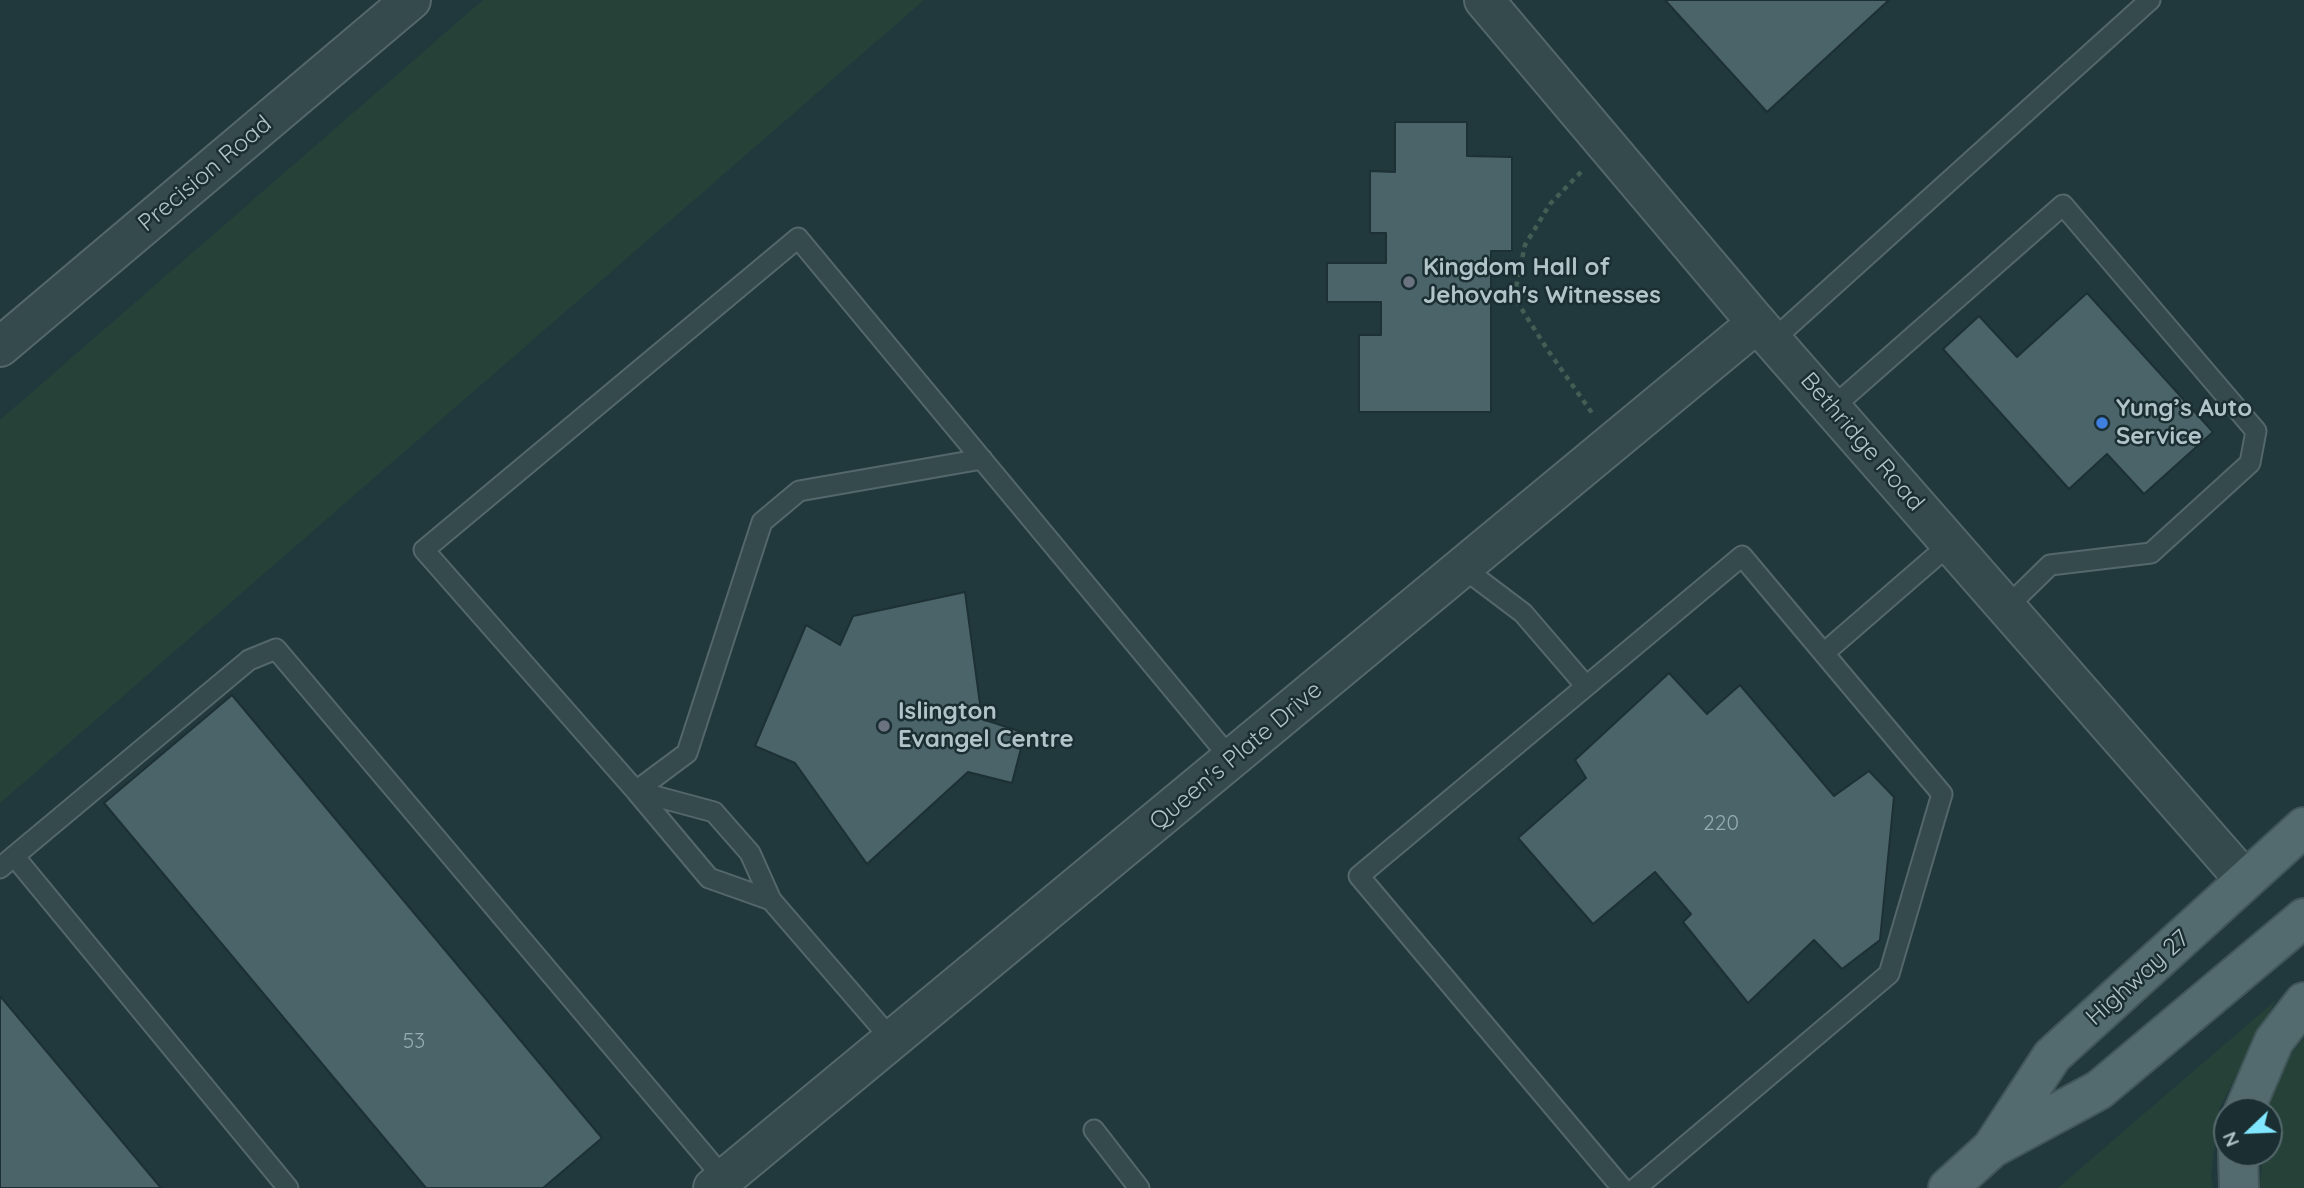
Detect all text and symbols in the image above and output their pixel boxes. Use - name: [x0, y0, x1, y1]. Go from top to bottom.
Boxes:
- street label: Precision Road: [133, 110, 277, 238]
- place label: Kingdom Hall of Jehovah's Witnesses: [1423, 254, 1661, 310]
- marker: Kingdom Hall of Jehovah's Witnesses: [1401, 274, 1417, 290]
- street label: Bethridge Road: [1794, 367, 1930, 517]
- place label: Yung’s Auto Service: [2116, 395, 2252, 451]
- marker: Yung’s Auto Service: [2094, 415, 2110, 431]
- street label: Queen's Plate Drive: [1144, 676, 1328, 836]
- place label: Islington Evangel Centre: [898, 698, 1074, 754]
- marker: Islington Evangel Centre: [876, 718, 892, 734]
- house number: 220: [1703, 811, 1739, 837]
- street label: Highway 27: [2080, 924, 2196, 1032]
- house number: 53: [403, 1029, 425, 1055]
- north arrow: [2213, 1097, 2283, 1167]
- text: N: [2217, 1128, 2244, 1151]

